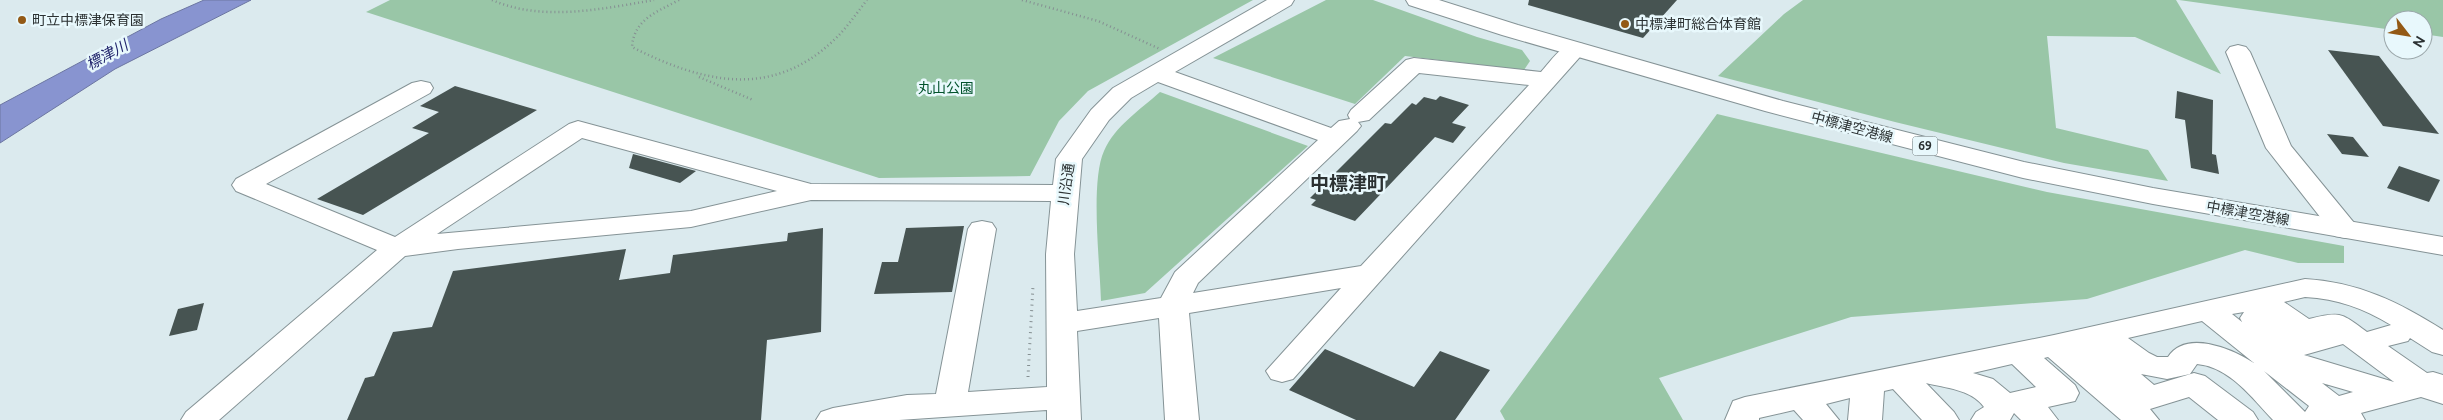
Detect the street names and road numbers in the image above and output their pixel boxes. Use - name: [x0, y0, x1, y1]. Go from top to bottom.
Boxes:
- street label: 中標津空港線: [1809, 108, 1895, 146]
- road number: 69: [1912, 136, 1938, 156]
- street label: 川沿通: [1055, 162, 1077, 206]
- street label: 中標津空港線: [2205, 198, 2291, 228]

